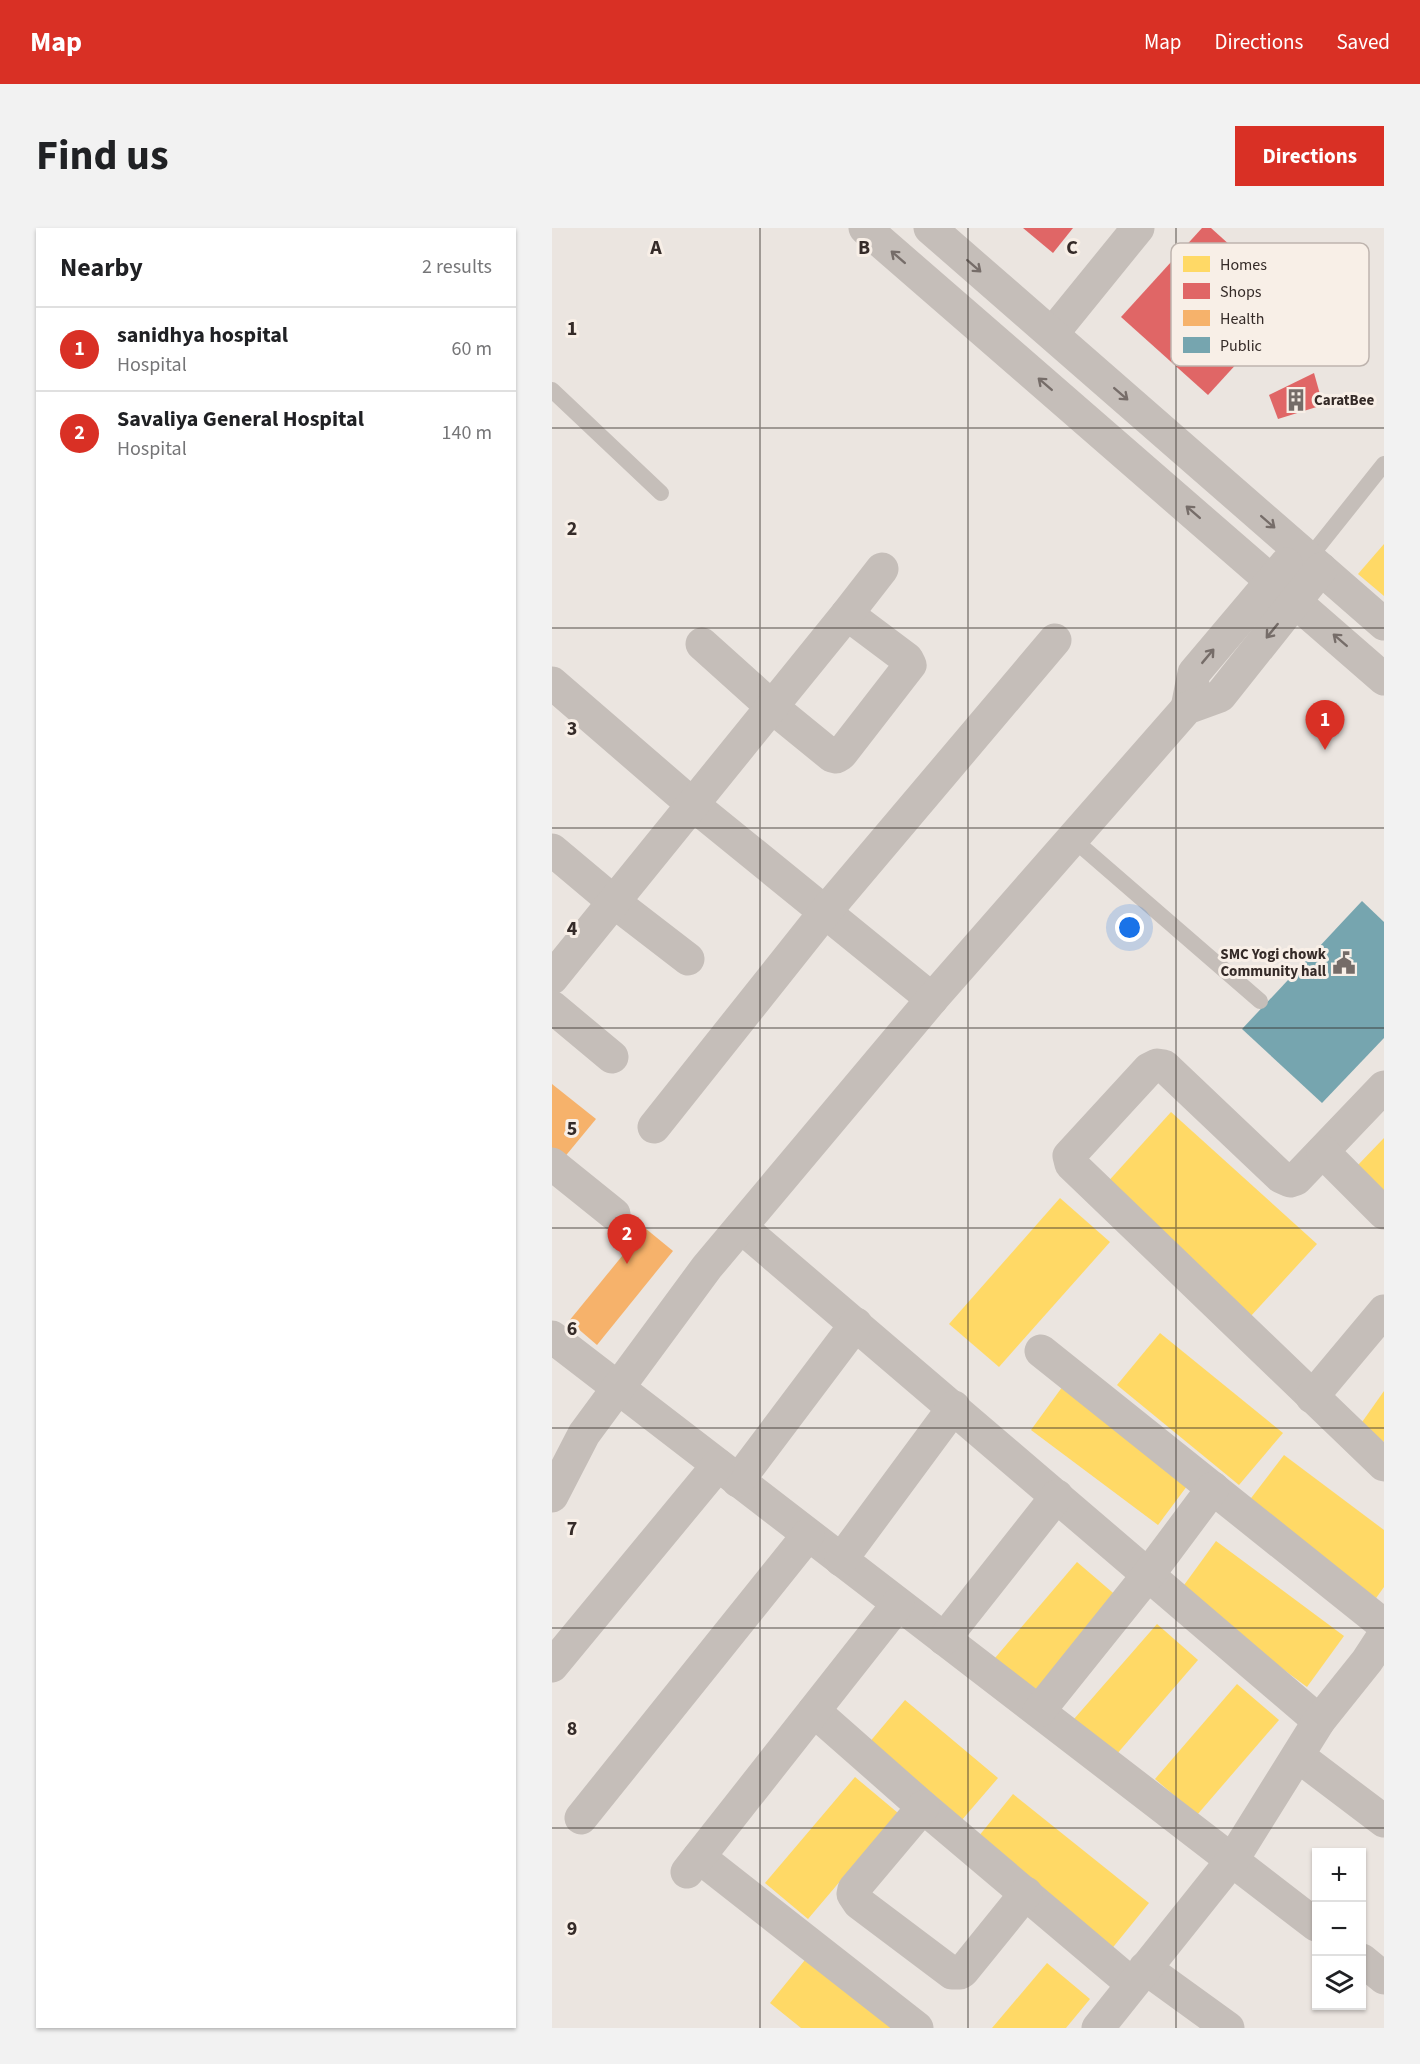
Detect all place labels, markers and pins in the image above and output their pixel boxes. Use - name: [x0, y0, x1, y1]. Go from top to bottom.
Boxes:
- building icon: CaratBee: [1283, 387, 1309, 413]
- place label: CaratBee: [1314, 390, 1374, 411]
- pin: 1: [1306, 700, 1344, 750]
- place label: SMC Yogi chowk Community hall: [1220, 944, 1327, 982]
- public building icon: SMC Yogi chowk Community hall: [1331, 950, 1357, 976]
- pin: 2: [608, 1214, 646, 1264]

